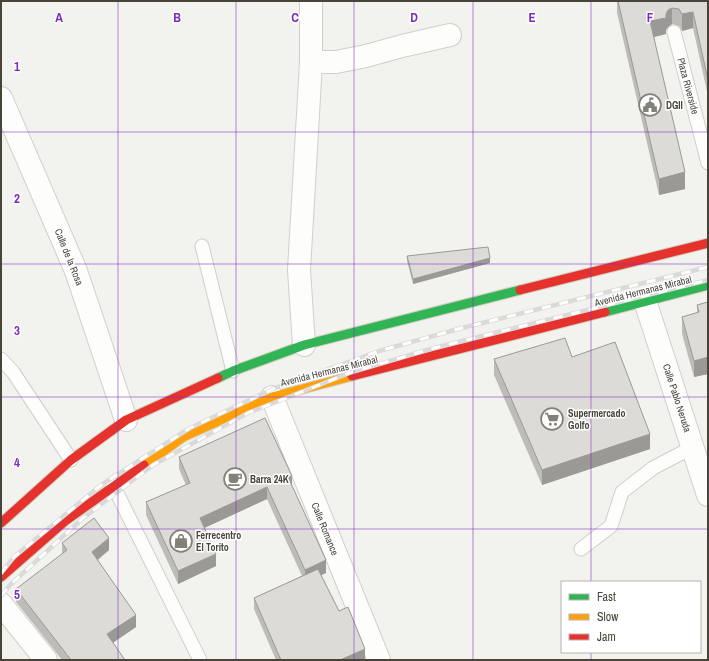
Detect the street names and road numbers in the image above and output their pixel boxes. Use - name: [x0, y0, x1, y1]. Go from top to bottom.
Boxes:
- street label: Plaza Riverside: [674, 56, 702, 116]
- street label: Calle de la Rosa: [52, 227, 86, 288]
- street label: Avenida Hermanas Mirabal: [592, 273, 693, 310]
- street label: Avenida Hermanas Mirabal: [278, 353, 379, 390]
- street label: Calle Pablo Neruda: [660, 362, 694, 434]
- street label: Calle Romance: [308, 501, 342, 558]

